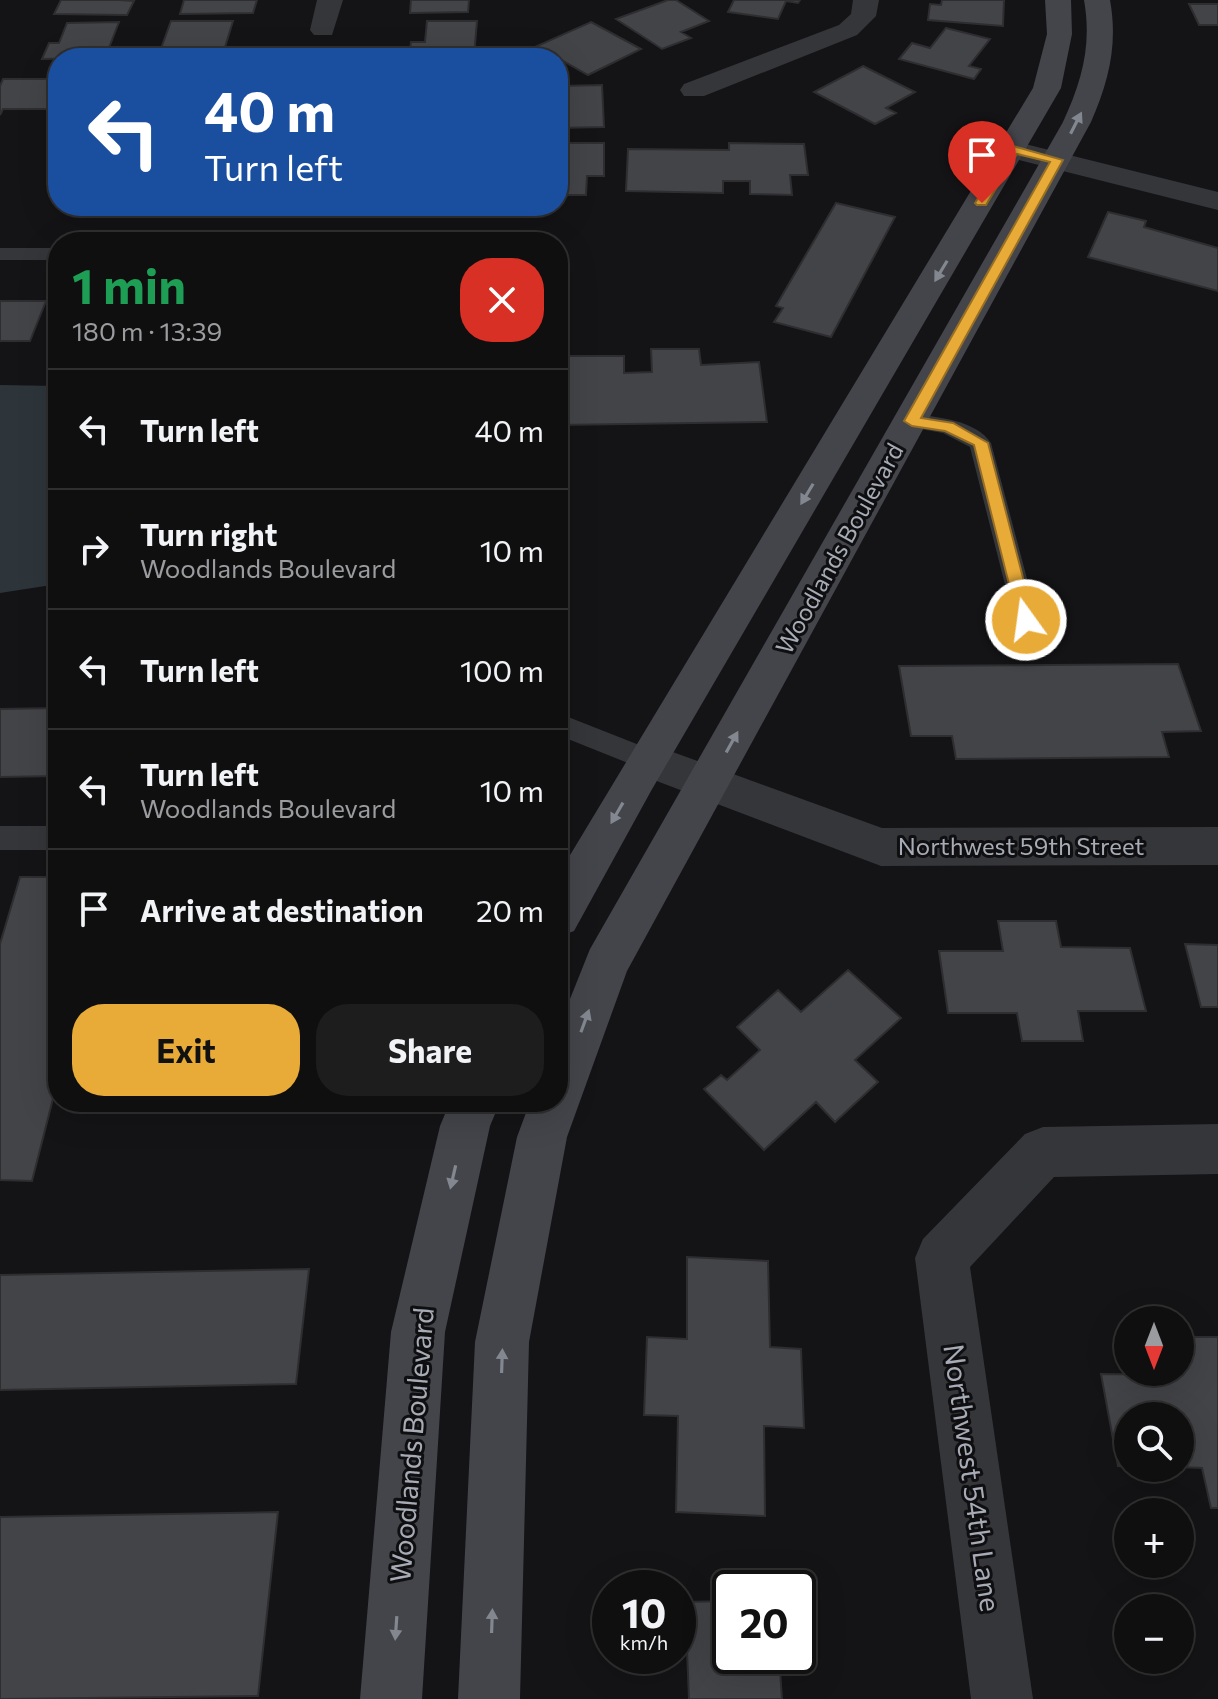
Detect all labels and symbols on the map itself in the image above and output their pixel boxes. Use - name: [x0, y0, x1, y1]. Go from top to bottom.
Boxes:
- one-way arrow: [1070, 112, 1083, 135]
- pin: [948, 121, 1016, 203]
- one-way arrow: [934, 260, 948, 282]
- street label: Woodlands Boulevard: [769, 438, 909, 659]
- one-way arrow: [800, 483, 814, 505]
- position arrow: [984, 578, 1068, 662]
- one-way arrow: [725, 731, 739, 753]
- one-way arrow: [610, 802, 623, 825]
- street label: Northwest 59th Street: [898, 831, 1144, 860]
- one-way arrow: [579, 1009, 592, 1033]
- one-way arrow: [446, 1164, 459, 1189]
- street label: Woodlands Boulevard: [382, 1306, 440, 1584]
- north arrow: [1114, 1306, 1194, 1386]
- street label: Northwest 54th Lane: [937, 1342, 1009, 1614]
- one-way arrow: [495, 1348, 508, 1373]
- speed limit sign: 20: [712, 1570, 816, 1674]
- one-way arrow: [485, 1608, 498, 1633]
- one-way arrow: [389, 1616, 402, 1641]

